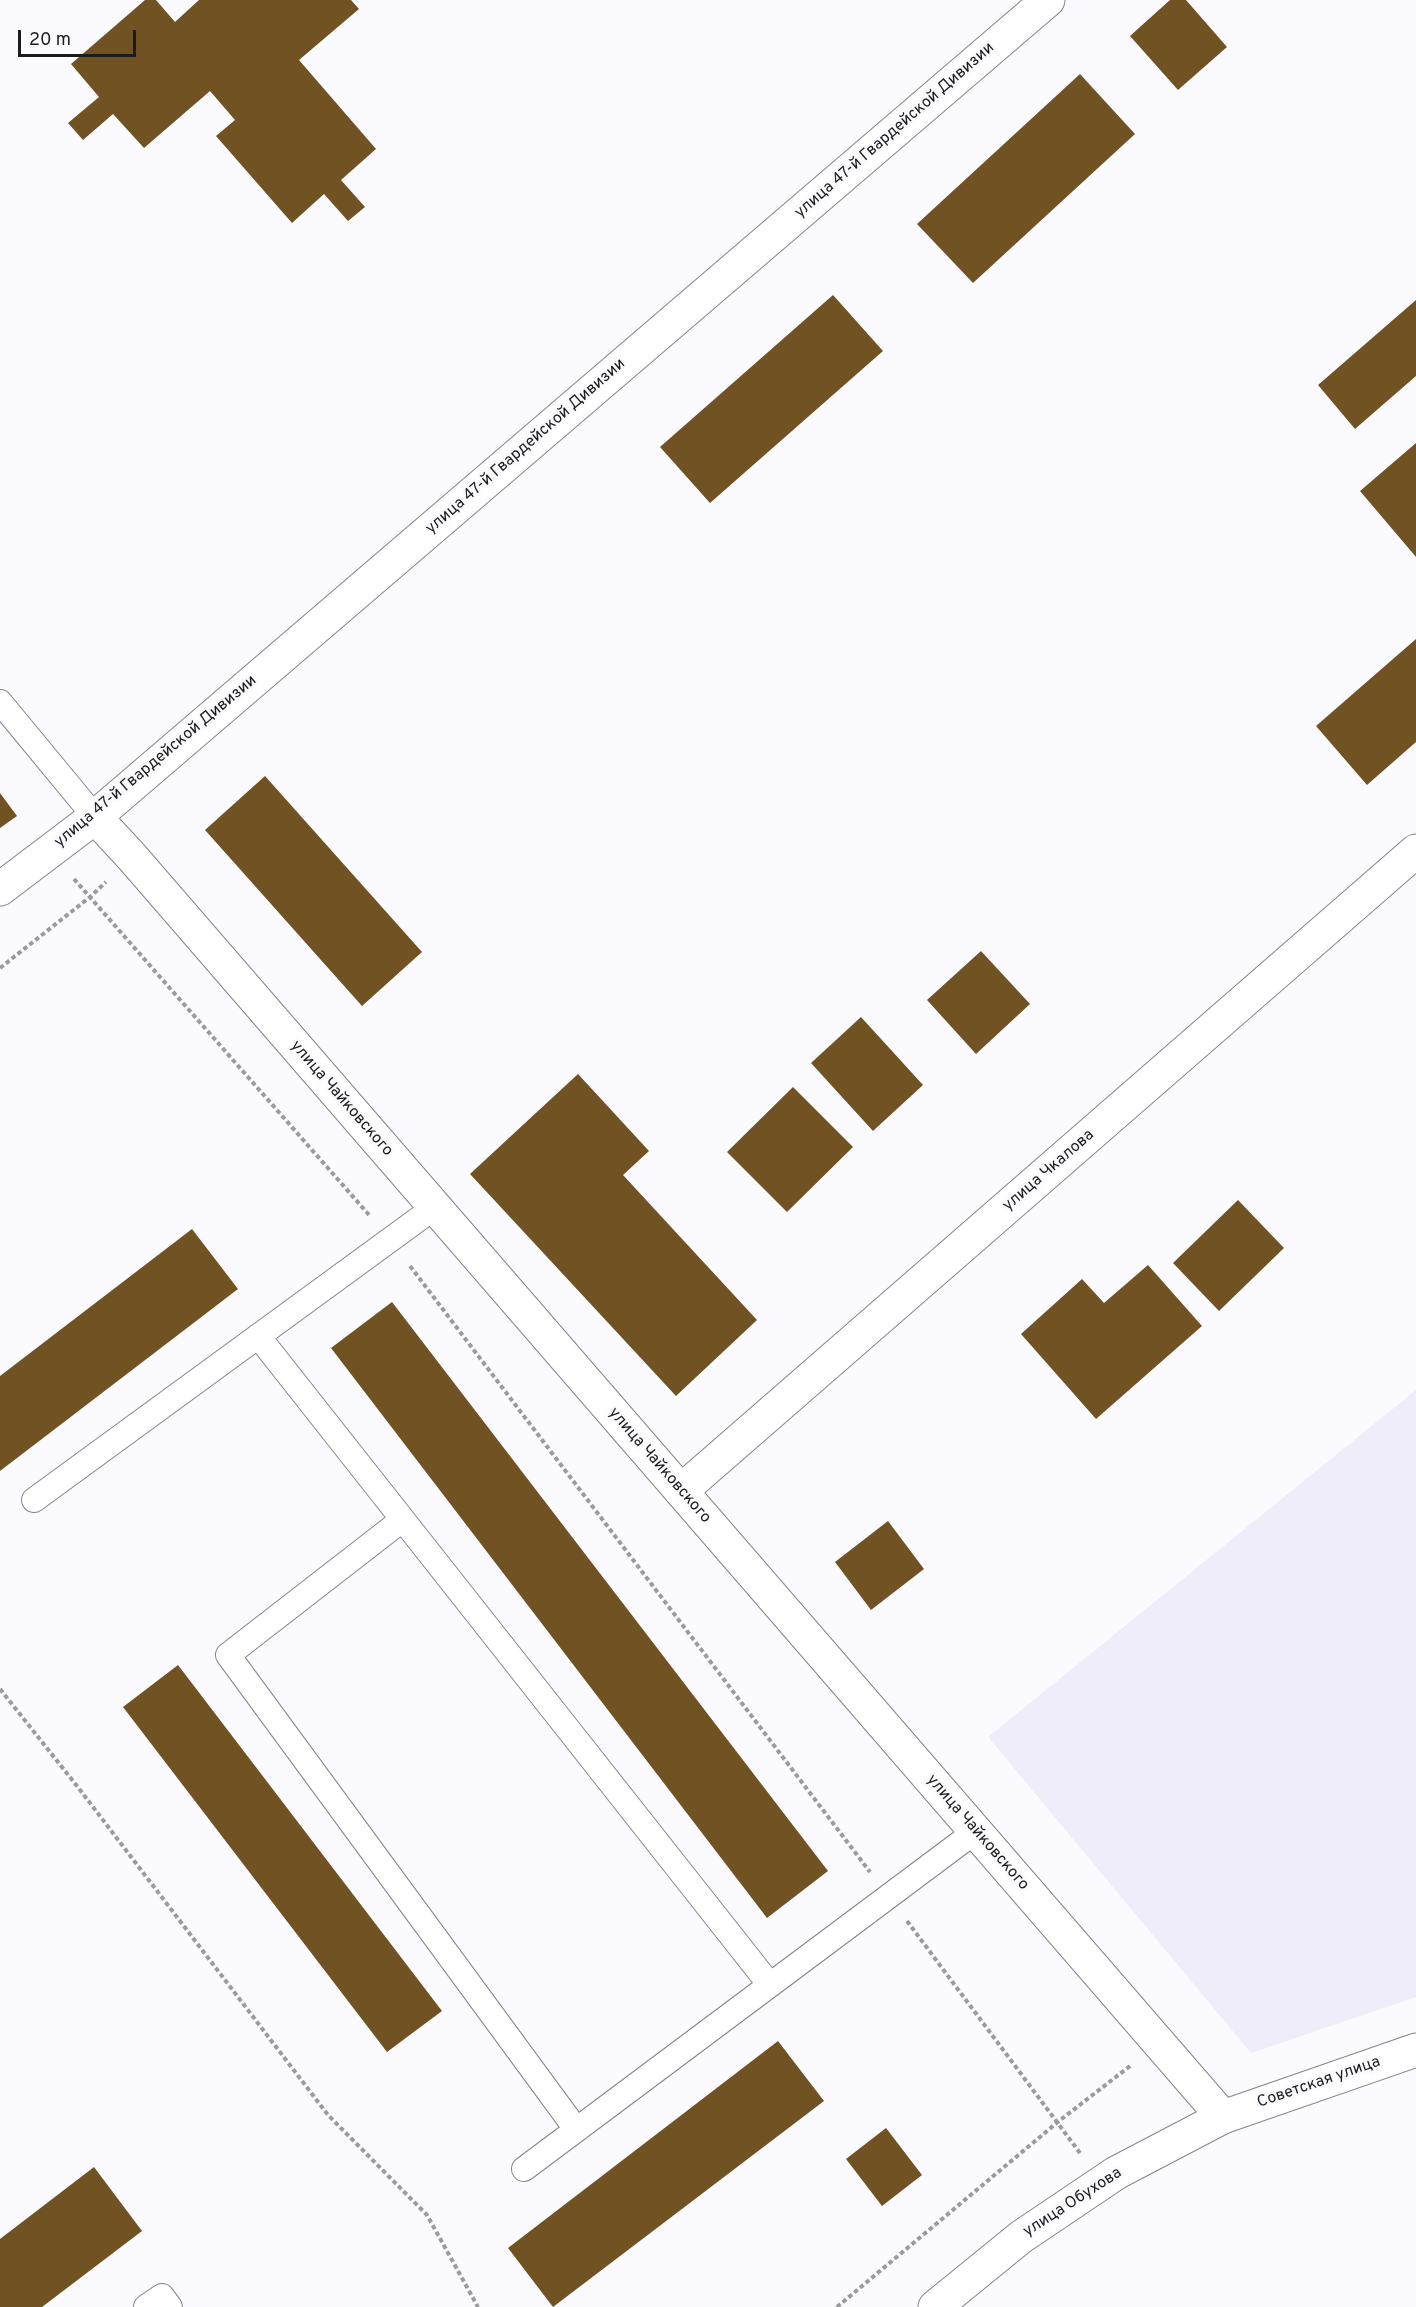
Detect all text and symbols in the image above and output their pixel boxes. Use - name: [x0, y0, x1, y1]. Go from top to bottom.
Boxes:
- scale bar: [21, 18, 140, 56]
- text: 20 m: [29, 29, 71, 52]
- street label: улица 47-й Гвардейской Дивизии: [791, 39, 999, 223]
- street label: улица 47-й Гвардейской Дивизии: [422, 355, 630, 539]
- street label: улица 47-й Гвардейской Дивизии: [51, 672, 261, 852]
- street label: улица Чайковского: [286, 1037, 396, 1161]
- street label: улица Чкалова: [999, 1126, 1099, 1216]
- street label: улица Чайковского: [604, 1404, 714, 1528]
- street label: улица Чайковского: [922, 1771, 1032, 1895]
- street label: Советская улица: [1255, 2053, 1383, 2113]
- street label: улица Обухова: [1020, 2164, 1126, 2242]

